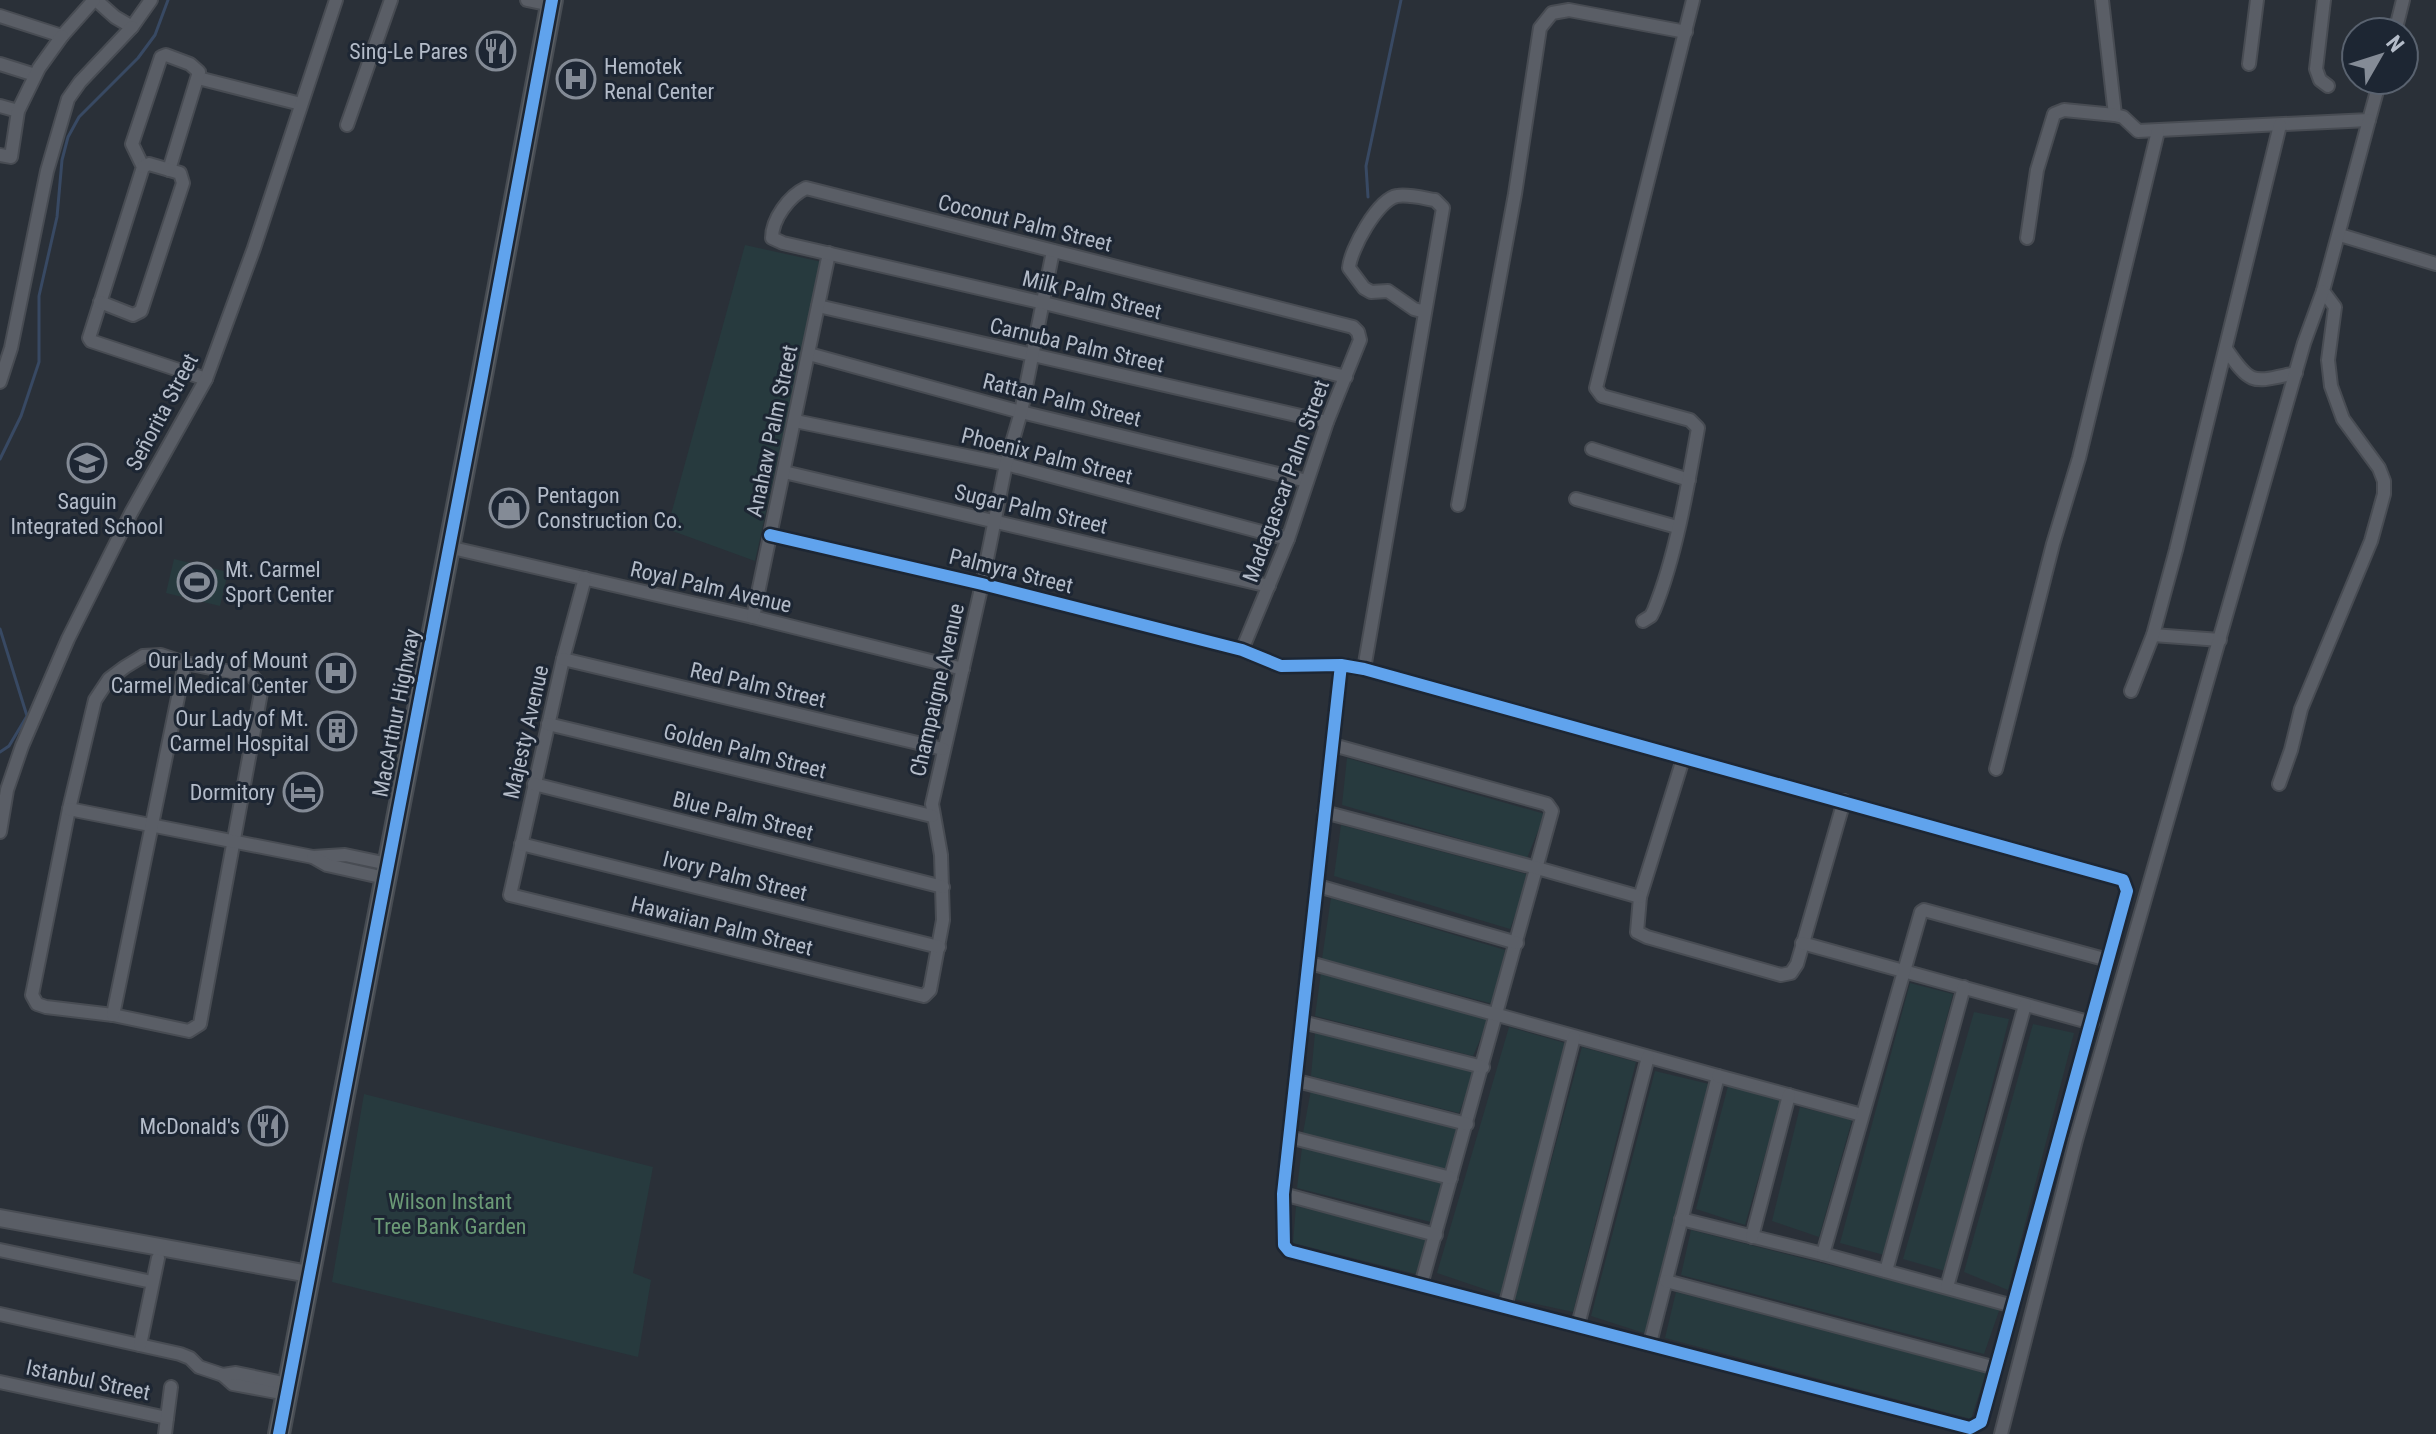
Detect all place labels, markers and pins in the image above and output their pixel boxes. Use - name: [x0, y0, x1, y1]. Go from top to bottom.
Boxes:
- restaurant icon: Sing-Le Pares: [475, 30, 517, 72]
- place label: Sing-Le Pares: [349, 39, 468, 64]
- place label: Hemotek Renal Center: [604, 54, 715, 104]
- hospital icon: Hemotek Renal Center: [555, 58, 597, 100]
- school or university icon: Saguin Integrated School: [66, 442, 108, 484]
- place label: Pentagon Construction Co.: [537, 483, 683, 533]
- shop icon: Pentagon Construction Co.: [488, 487, 530, 529]
- place label: Saguin Integrated School: [11, 489, 163, 539]
- place label: Mt. Carmel Sport Center: [225, 557, 334, 607]
- sports icon: Mt. Carmel Sport Center: [176, 561, 218, 603]
- place label: Our Lady of Mount Carmel Medical Center: [111, 648, 308, 698]
- hospital icon: Our Lady of Mount Carmel Medical Center: [315, 652, 357, 694]
- place label: Our Lady of Mt. Carmel Hospital: [170, 706, 309, 756]
- building icon: Our Lady of Mt. Carmel Hospital: [316, 710, 358, 752]
- hotel icon: Dormitory: [282, 771, 324, 813]
- place label: Dormitory: [190, 780, 275, 805]
- restaurant icon: McDonald's: [247, 1105, 289, 1147]
- place label: McDonald's: [139, 1114, 240, 1139]

